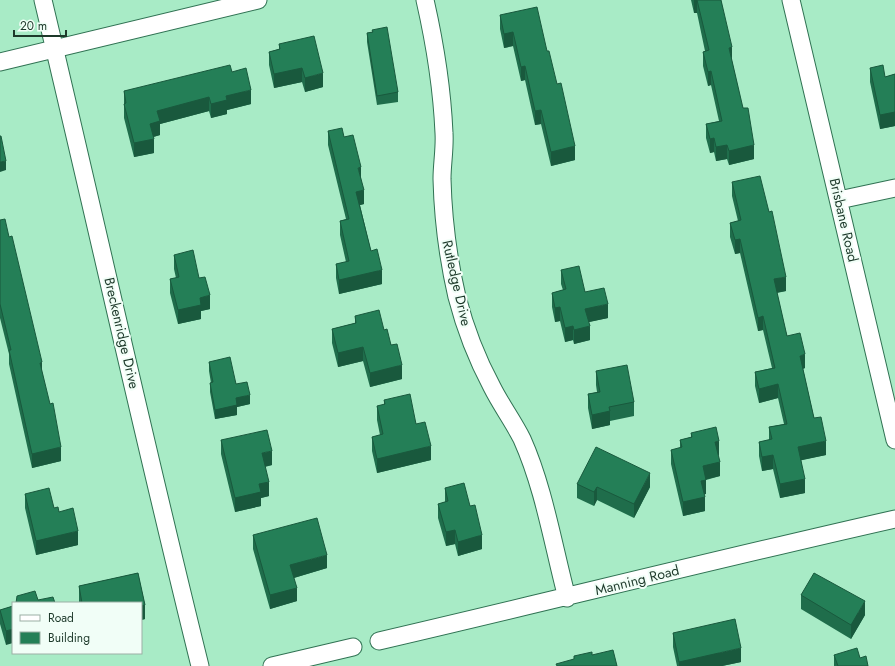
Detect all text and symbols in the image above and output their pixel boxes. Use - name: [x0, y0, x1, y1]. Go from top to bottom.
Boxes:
- scale bar: [14, 12, 66, 38]
- text: 20 m: [20, 17, 47, 35]
- street label: Brisbane Road: [825, 176, 863, 264]
- street label: Rutledge Drive: [437, 238, 477, 328]
- street label: Breckenridge Drive: [99, 275, 145, 391]
- street label: Manning Road: [593, 560, 681, 600]
- legend: [12, 602, 142, 654]
- text: Road: [48, 609, 74, 627]
- text: Building: [48, 629, 90, 647]

